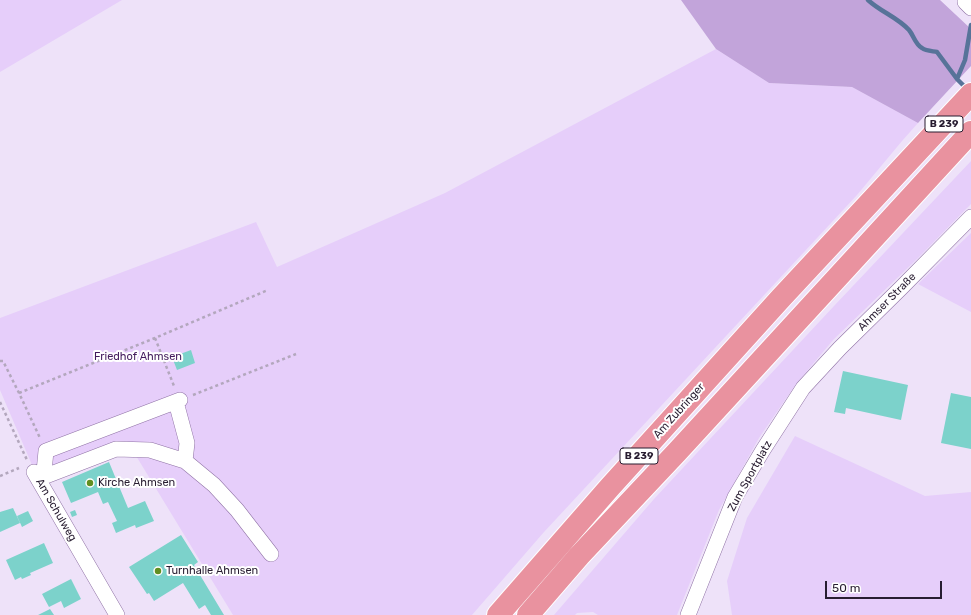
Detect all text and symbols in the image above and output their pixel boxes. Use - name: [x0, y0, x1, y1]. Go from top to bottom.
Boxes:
- road number: B 239: [925, 116, 963, 132]
- street label: Ahmser Straße: [855, 270, 919, 334]
- park label: Friedhof Ahmsen: [94, 350, 182, 364]
- street label: Am Zubringer: [651, 381, 707, 441]
- street label: Zum Sportplatz: [725, 438, 775, 514]
- road number: B 239: [620, 448, 658, 464]
- street label: Am Schulweg: [33, 476, 79, 544]
- place label: Kirche Ahmsen: [98, 476, 175, 490]
- marker: Kirche Ahmsen: [85, 478, 95, 488]
- place label: Turnhalle Ahmsen: [166, 564, 258, 578]
- marker: Turnhalle Ahmsen: [153, 566, 163, 576]
- scale bar: [827, 573, 944, 599]
- text: 50 m: [832, 581, 860, 595]

